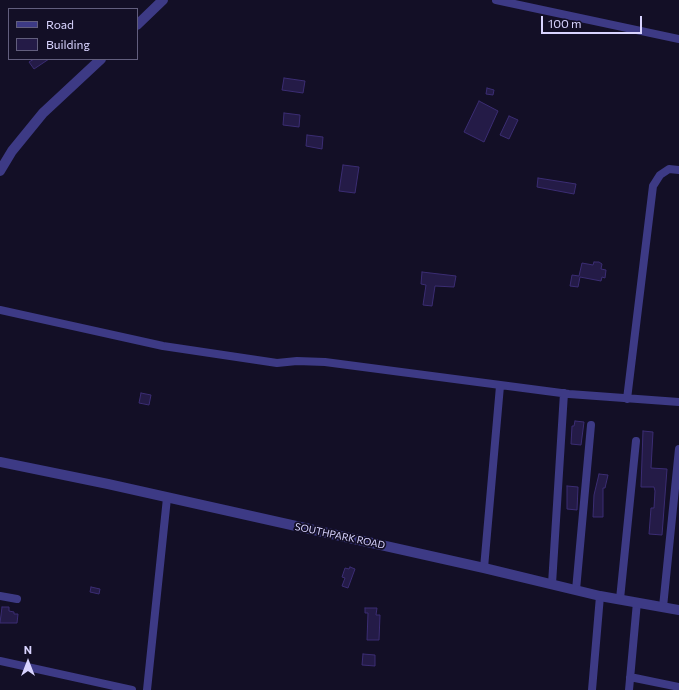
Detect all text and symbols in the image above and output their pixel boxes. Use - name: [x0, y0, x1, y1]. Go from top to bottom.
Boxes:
- legend: [8, 8, 138, 60]
- scale bar: [543, 8, 644, 34]
- text: 100 m: [548, 16, 582, 30]
- text: Road: [46, 17, 74, 31]
- text: Building: [46, 37, 90, 51]
- street label: SOUTHPARK ROAD: [294, 521, 386, 551]
- north arrow: [8, 642, 48, 682]
- text: N: [24, 643, 32, 656]

